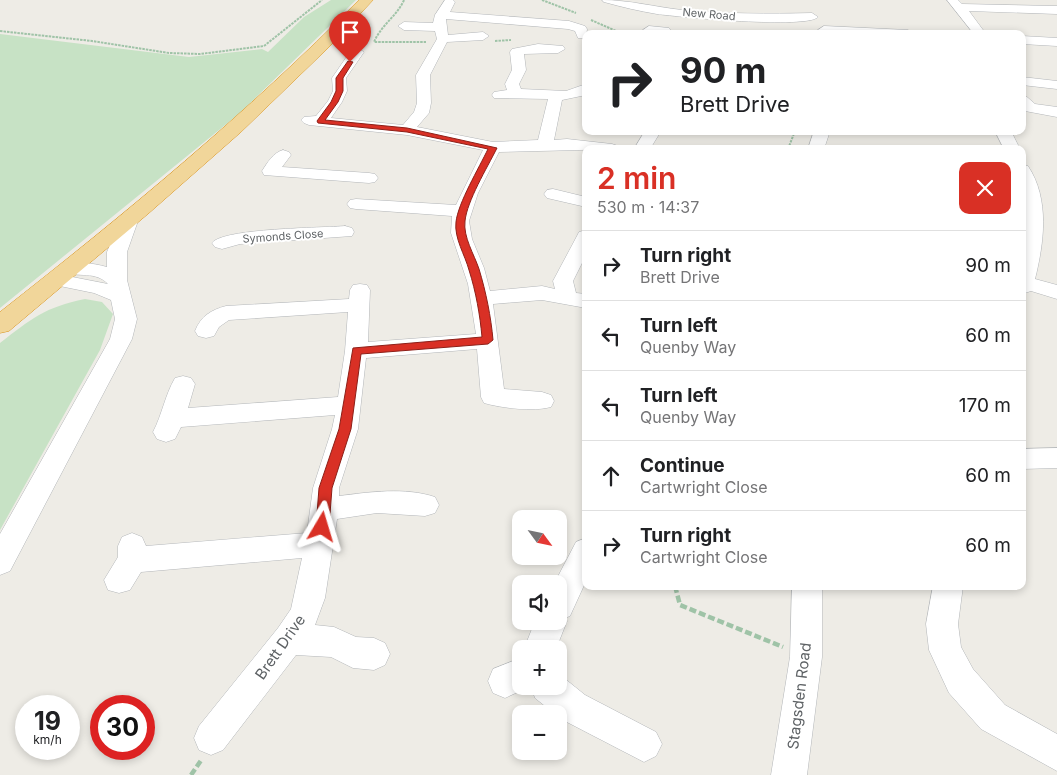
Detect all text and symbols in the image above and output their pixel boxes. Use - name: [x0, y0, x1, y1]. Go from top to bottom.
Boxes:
- street label: New Road: [682, 5, 736, 23]
- pin: [329, 11, 371, 62]
- icon: arrive: [336, 18, 364, 46]
- text: 90 m: [680, 49, 767, 91]
- icon: right: [597, 50, 662, 115]
- text: Brett Drive: [680, 91, 790, 117]
- text: 2 min: [597, 160, 676, 196]
- button: close: [959, 162, 1011, 214]
- text: 530 m · 14:37: [597, 197, 699, 217]
- street label: Symonds Close: [242, 226, 324, 246]
- text: Turn right: [640, 244, 731, 267]
- icon: right: [597, 252, 625, 280]
- text: 90 m: [965, 254, 1011, 277]
- text: Brett Drive: [640, 267, 720, 287]
- text: Turn left: [640, 314, 718, 337]
- icon: left: [597, 322, 625, 350]
- text: 60 m: [965, 324, 1011, 347]
- text: Quenby Way: [640, 337, 736, 357]
- text: Turn left: [640, 384, 718, 407]
- icon: left: [597, 392, 625, 420]
- text: 170 m: [959, 394, 1011, 417]
- text: Quenby Way: [640, 407, 736, 427]
- text: Continue: [640, 454, 725, 477]
- icon: ahead: [597, 462, 625, 490]
- text: 60 m: [965, 464, 1011, 487]
- text: Cartwright Close: [640, 477, 768, 497]
- position arrow: [295, 500, 347, 552]
- north arrow: [512, 510, 568, 565]
- map controls: [512, 510, 567, 760]
- text: Turn right: [640, 524, 731, 547]
- icon: right: [597, 532, 625, 560]
- text: 60 m: [965, 534, 1011, 557]
- text: Cartwright Close: [640, 547, 768, 567]
- button: sound: [512, 575, 567, 630]
- street label: Brett Drive: [251, 611, 309, 683]
- button: +: [512, 640, 567, 695]
- street label: Stagsden Road: [783, 642, 815, 750]
- speed limit sign: 30: [90, 695, 155, 760]
- button: −: [512, 705, 567, 760]
- text: 19: [34, 706, 61, 736]
- text: km/h: [33, 732, 62, 747]

